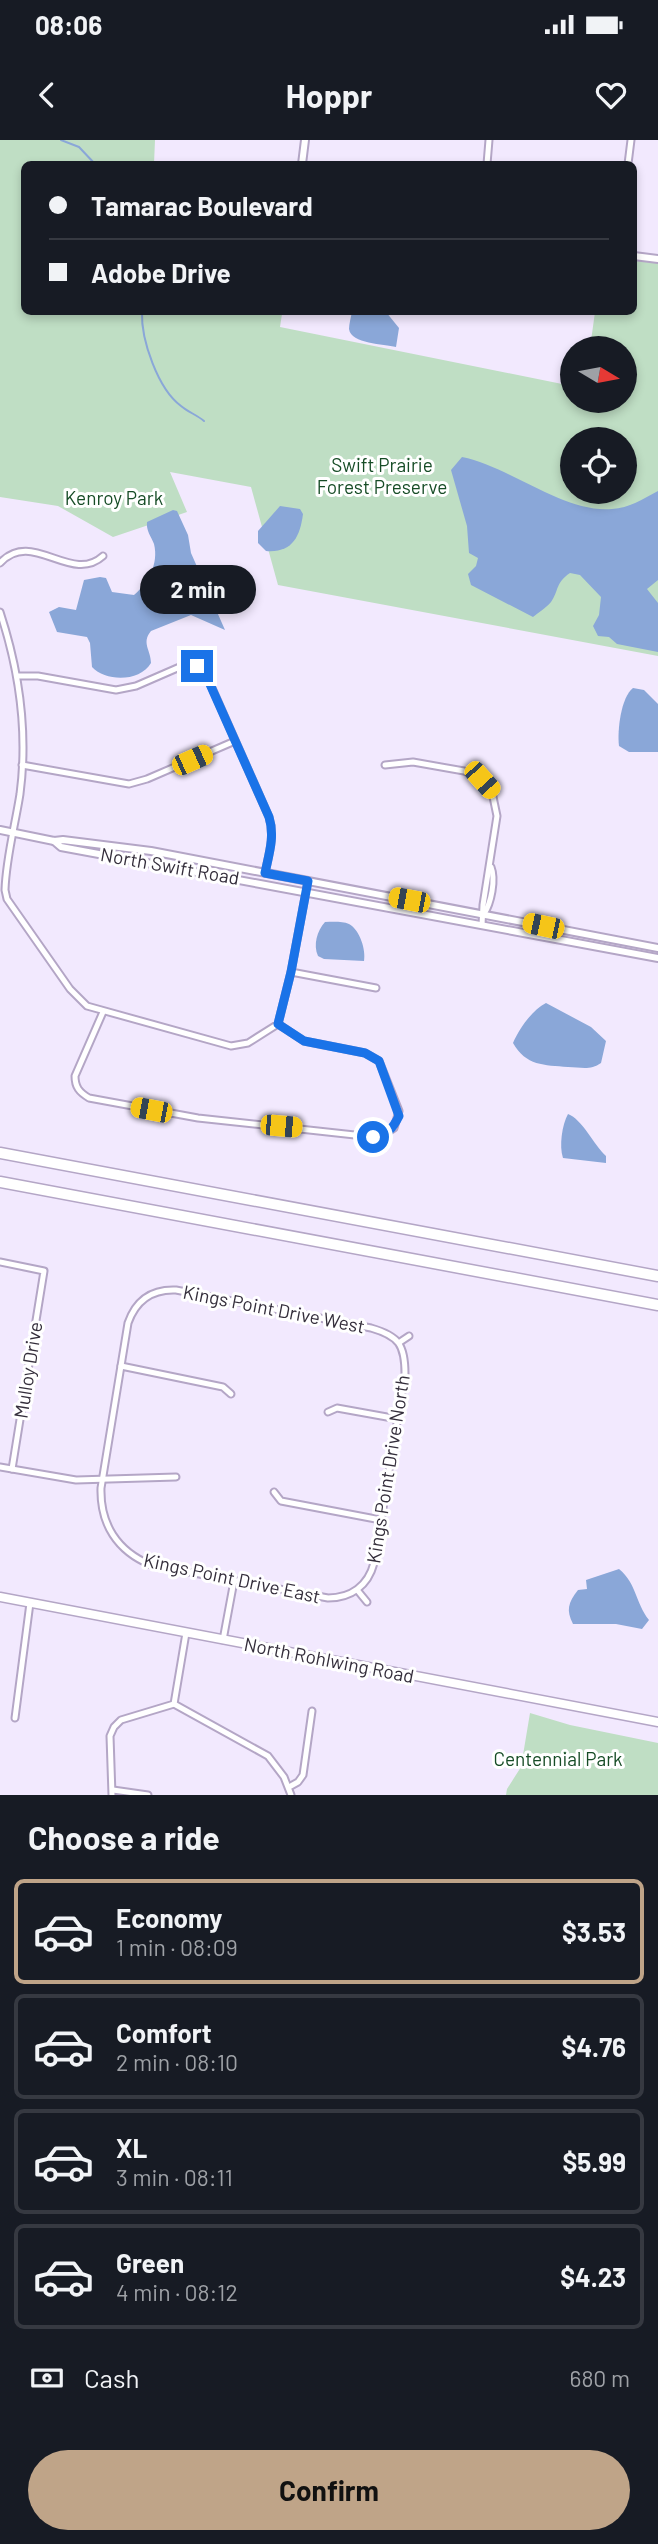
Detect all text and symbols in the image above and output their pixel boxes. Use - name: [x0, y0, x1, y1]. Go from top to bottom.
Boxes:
- text: 08:06: [35, 9, 102, 40]
- icon: back: [28, 76, 66, 114]
- text: Hoppr: [286, 76, 372, 114]
- icon: heart: [592, 76, 630, 114]
- text: Tamarac Boulevard: [91, 190, 313, 221]
- text: Adobe Drive: [91, 257, 231, 288]
- north arrow: [560, 336, 637, 413]
- map controls: [560, 336, 637, 504]
- button: locate: [560, 427, 637, 504]
- park label: Swift Prairie Forest Preserve: [317, 453, 447, 498]
- park label: Kenroy Park: [65, 486, 163, 509]
- callout: 2 min: [139, 564, 255, 614]
- text: 2 min: [170, 575, 226, 603]
- route end: [181, 650, 213, 682]
- car: [169, 742, 216, 778]
- car: [461, 757, 504, 803]
- street label: North Swift Road: [99, 842, 241, 889]
- car: [387, 886, 432, 914]
- car: [521, 911, 566, 941]
- car: [129, 1096, 174, 1124]
- car: [260, 1114, 303, 1138]
- route start: [357, 1121, 389, 1153]
- street label: Kings Point Drive West: [181, 1280, 367, 1337]
- street label: Mulloy Drive: [9, 1320, 46, 1420]
- street label: Kings Point Drive North: [361, 1373, 414, 1565]
- street label: Kings Point Drive East: [142, 1548, 323, 1607]
- street label: North Rohlwing Road: [242, 1632, 416, 1687]
- park label: Centennial Park: [493, 1747, 623, 1770]
- text: Choose a ride: [28, 1818, 220, 1856]
- icon: car: [32, 1900, 95, 1963]
- text: Economy: [116, 1902, 222, 1933]
- text: $3.53: [562, 1916, 626, 1947]
- text: 1 min · 08:09: [116, 1933, 238, 1961]
- icon: car: [32, 2015, 95, 2078]
- text: Comfort: [116, 2017, 212, 2048]
- text: $4.76: [562, 2031, 626, 2062]
- text: 2 min · 08:10: [116, 2048, 238, 2076]
- icon: car: [32, 2130, 95, 2193]
- text: XL: [116, 2132, 147, 2163]
- text: $5.99: [562, 2146, 626, 2177]
- text: 3 min · 08:11: [116, 2163, 233, 2191]
- icon: car: [32, 2245, 95, 2308]
- text: Green: [116, 2247, 184, 2278]
- text: $4.23: [560, 2261, 626, 2292]
- text: 4 min · 08:12: [116, 2278, 238, 2306]
- icon: cash: [28, 2359, 66, 2397]
- text: Cash: [84, 2362, 139, 2393]
- text: 680 m: [570, 2364, 630, 2392]
- button: Confirm: [28, 2450, 630, 2530]

